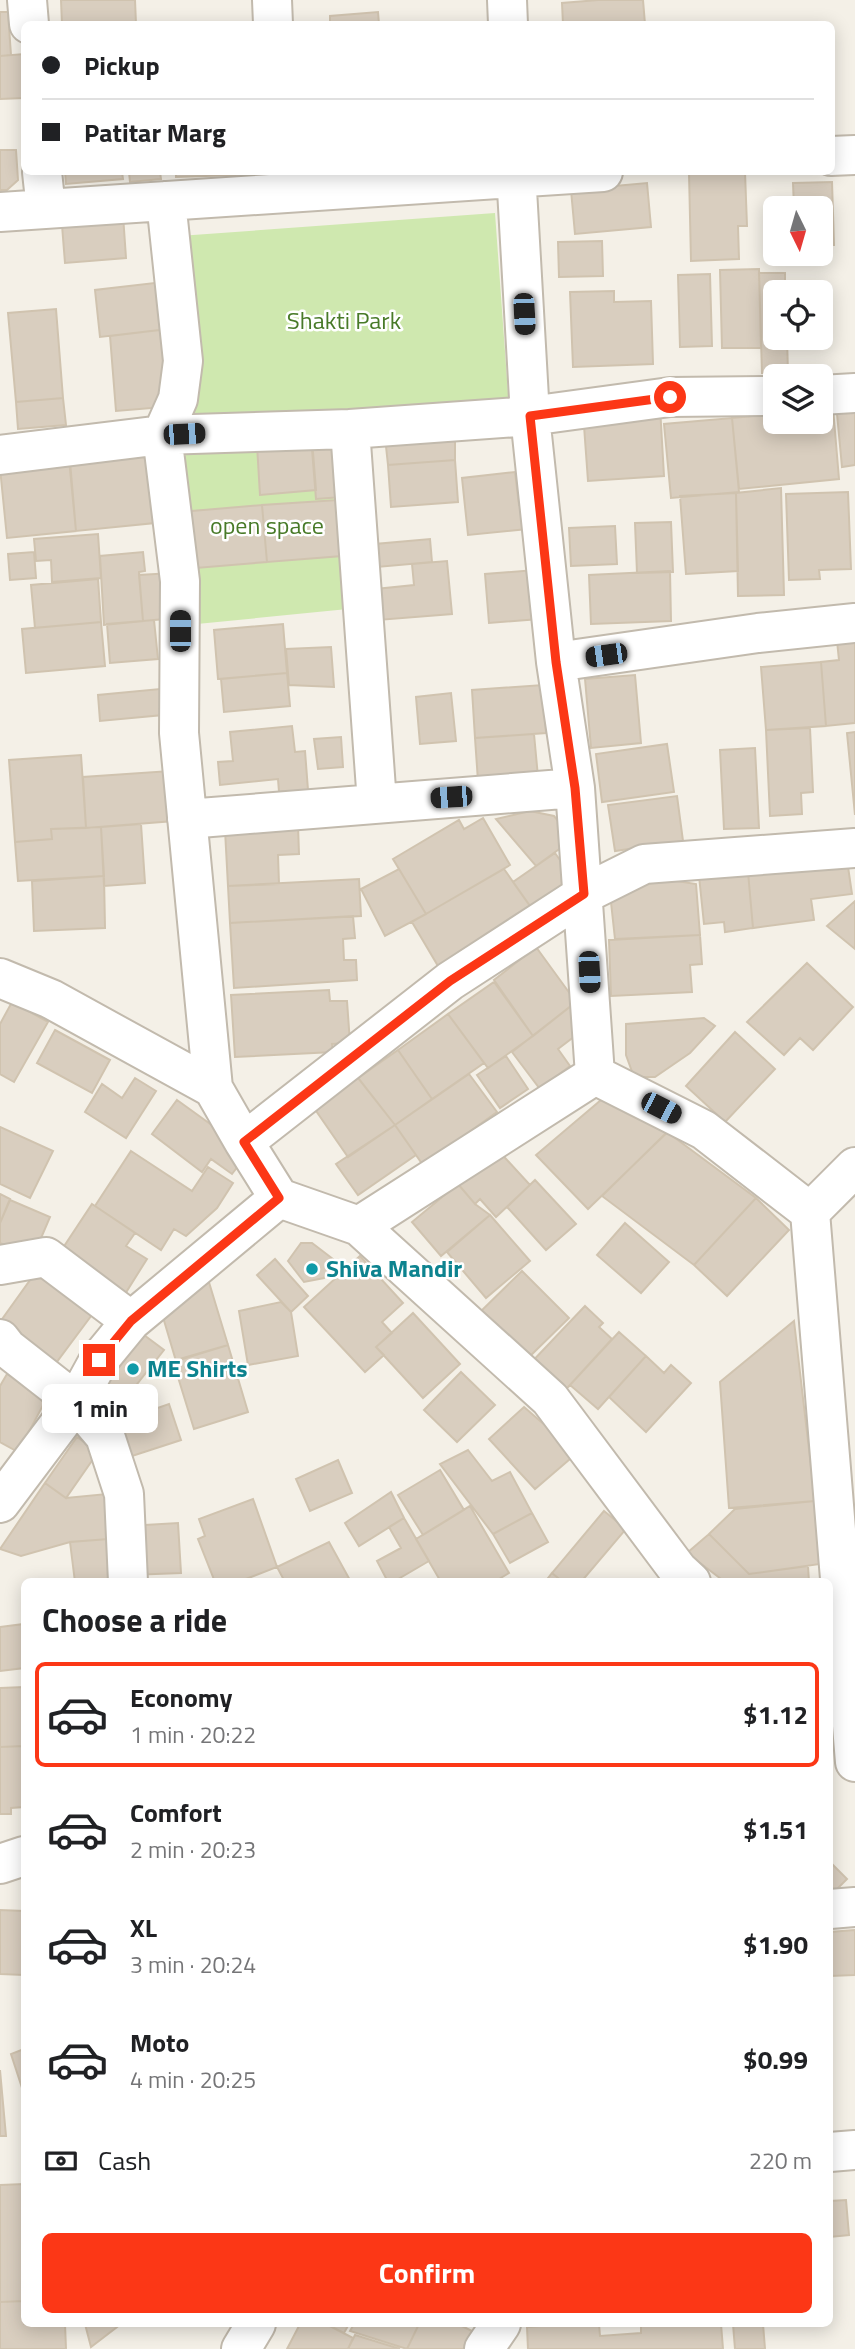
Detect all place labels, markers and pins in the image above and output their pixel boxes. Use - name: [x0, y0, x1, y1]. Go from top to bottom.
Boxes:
- place label: Shiva Mandir: [326, 1250, 462, 1286]
- marker: Shiva Mandir: [304, 1261, 320, 1277]
- place label: ME Shirts: [147, 1350, 248, 1386]
- marker: ME Shirts: [125, 1361, 141, 1377]

